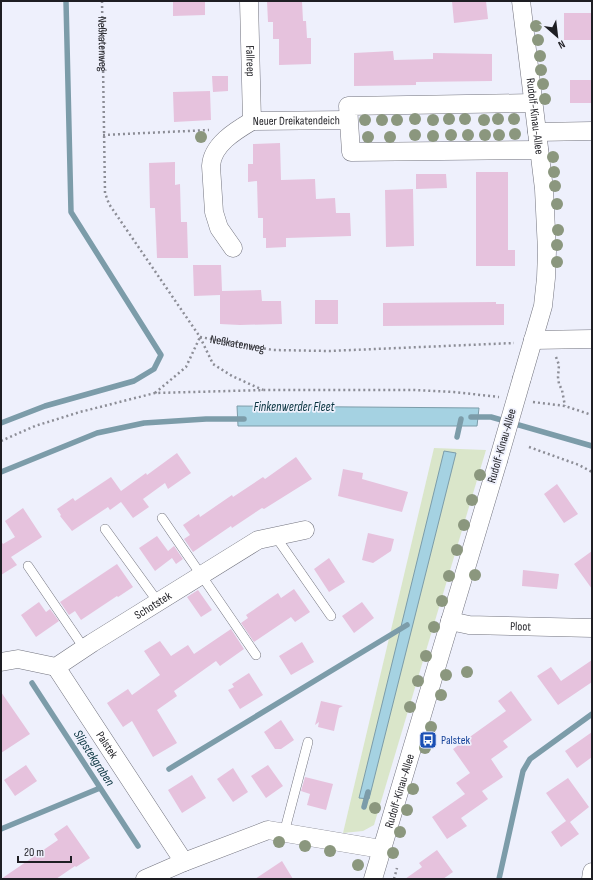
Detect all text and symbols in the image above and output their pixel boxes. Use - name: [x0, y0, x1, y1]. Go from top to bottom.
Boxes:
- street label: Neßkatenweg: [95, 16, 111, 72]
- north arrow: [537, 16, 577, 56]
- text: N: [556, 37, 567, 52]
- street label: Fallreep: [243, 45, 258, 77]
- street label: Rudolf-Kinau-Allee: [523, 77, 547, 155]
- street label: Neuer Dreikatendeich: [253, 113, 340, 128]
- street label: Neßkatenweg: [209, 331, 266, 356]
- water label: Finkenwerder Fleet: [253, 399, 336, 415]
- street label: Rudolf-Kinau-Allee: [484, 407, 520, 485]
- street label: Schotstek: [132, 588, 175, 622]
- street label: Ploot: [510, 619, 532, 634]
- water label: Slipstekgraben: [70, 727, 118, 789]
- street label: Palstek: [93, 728, 122, 761]
- bus stop icon: Palstek: [418, 730, 438, 750]
- place label: Palstek: [441, 733, 470, 748]
- street label: Rudolf-Kinau-Allee: [381, 752, 418, 830]
- scale bar: [18, 838, 71, 864]
- text: 20 m: [24, 845, 44, 860]

